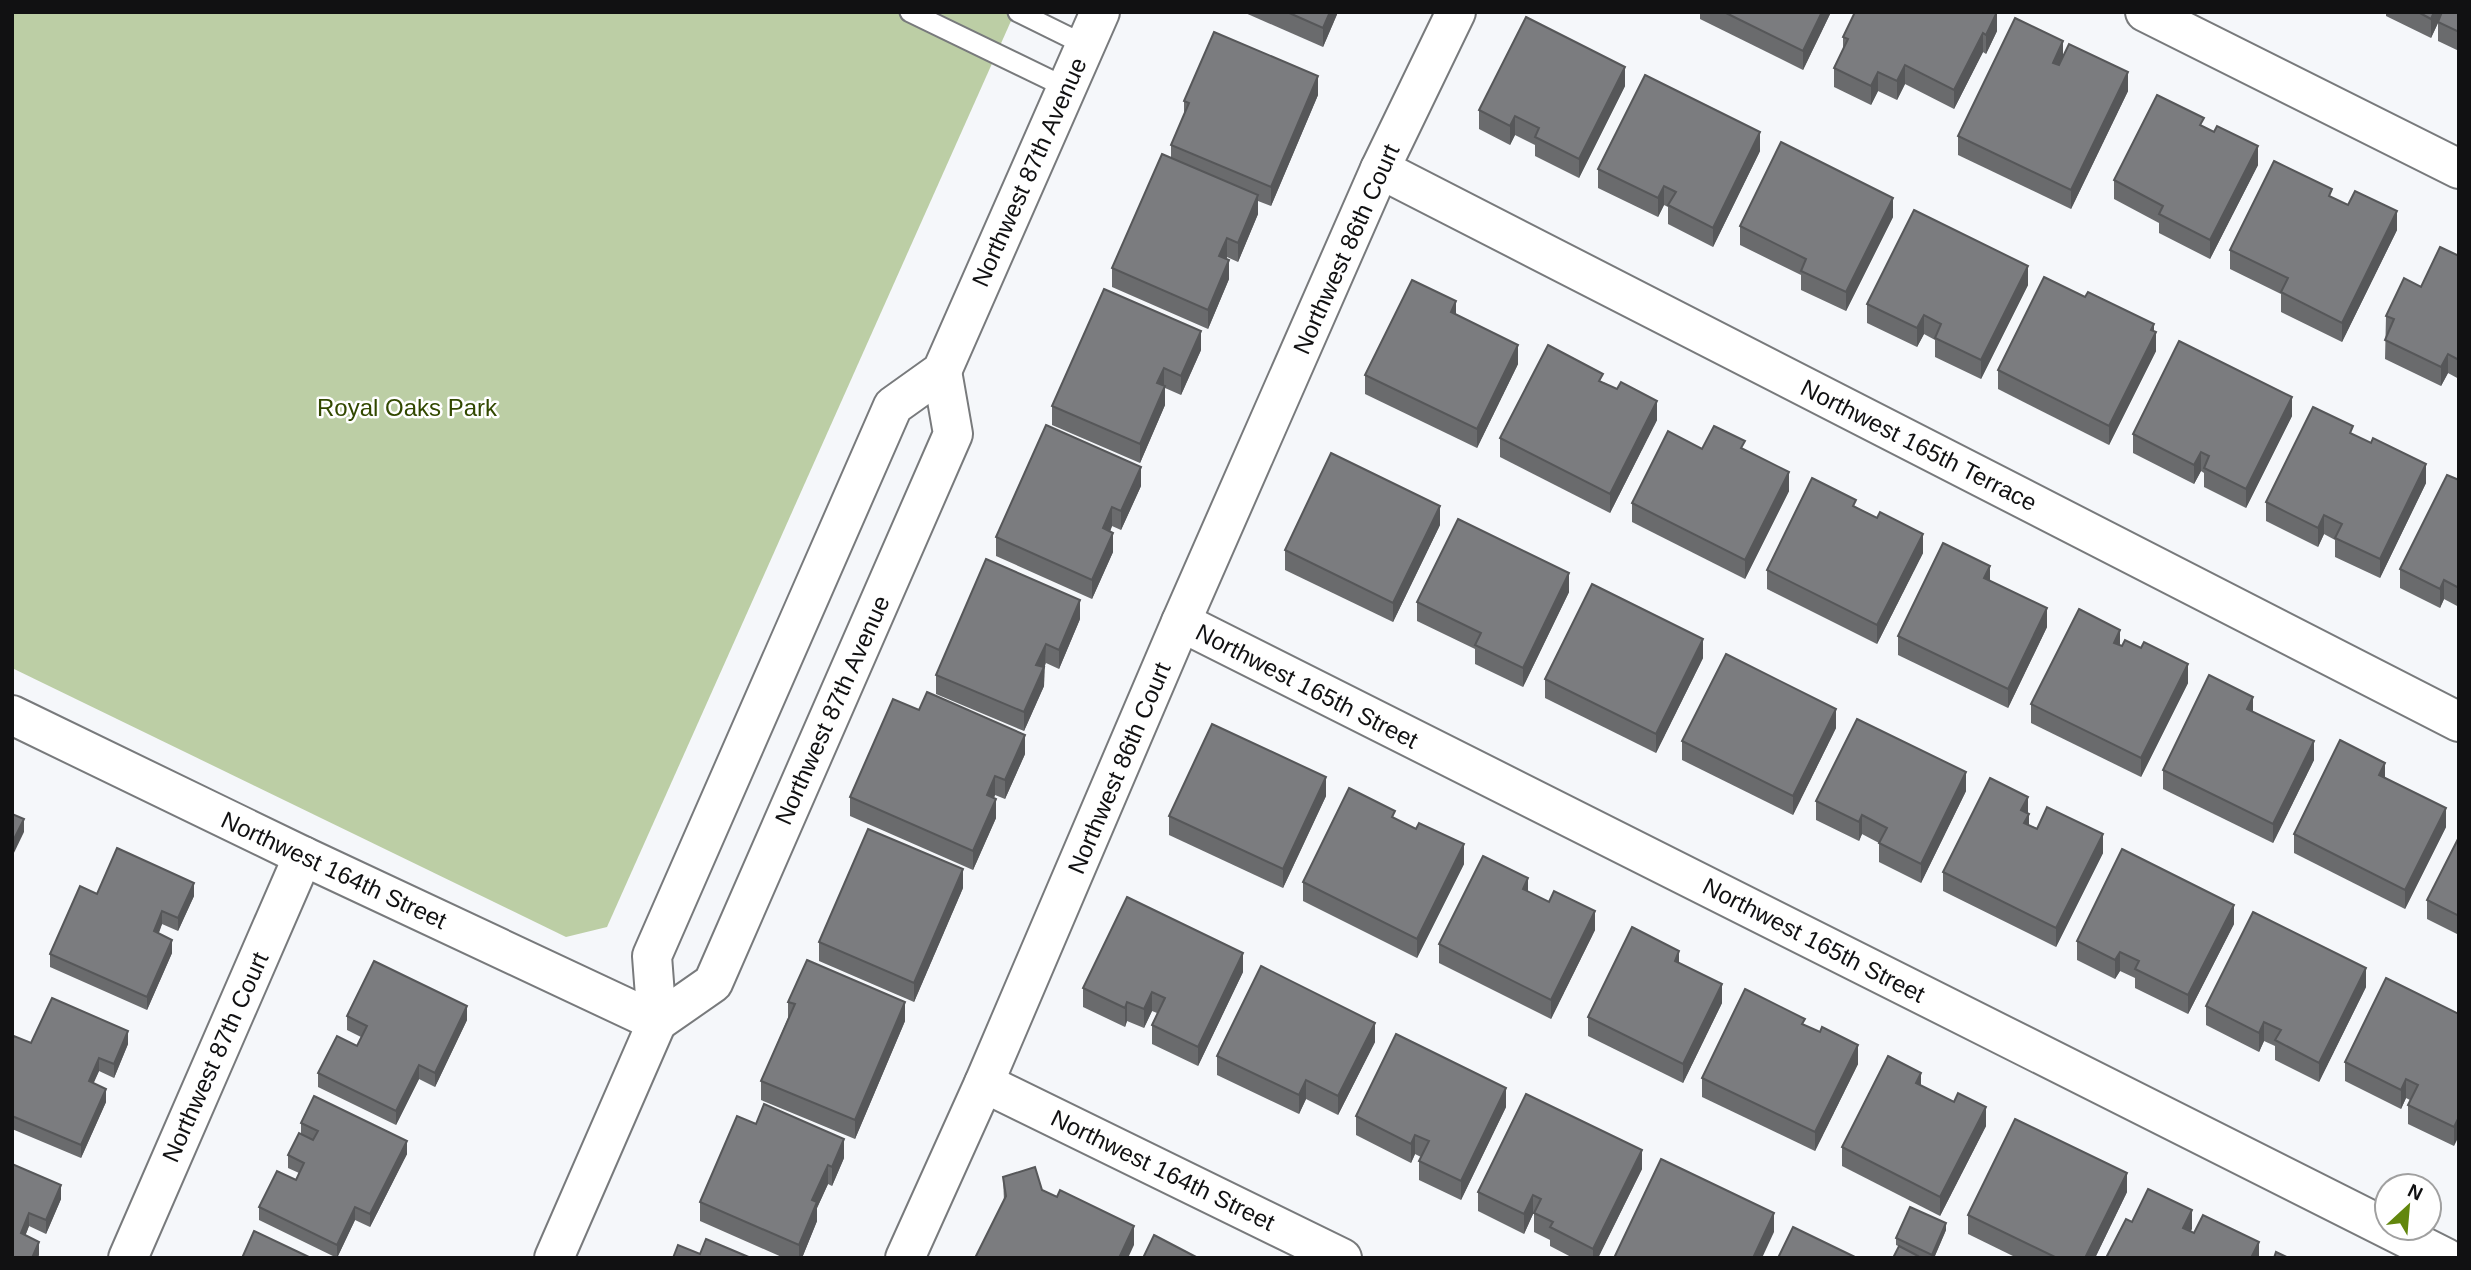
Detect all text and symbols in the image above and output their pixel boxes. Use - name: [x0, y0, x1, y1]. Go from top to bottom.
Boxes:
- street label: Northwest 87th Avenue: [966, 53, 1092, 291]
- street label: Northwest 86th Court: [1288, 140, 1405, 358]
- street label: Northwest 165th Terrace: [1797, 374, 2041, 516]
- park label: Royal Oaks Park: [317, 394, 498, 421]
- street label: Northwest 87th Avenue: [769, 591, 895, 829]
- street label: Northwest 165th Street: [1192, 618, 1423, 754]
- street label: Northwest 86th Court: [1062, 658, 1176, 878]
- street label: Northwest 164th Street: [217, 806, 451, 934]
- street label: Northwest 165th Street: [1699, 872, 1930, 1008]
- street label: Northwest 87th Court: [157, 948, 274, 1166]
- street label: Northwest 164th Street: [1047, 1104, 1280, 1236]
- north arrow: [2373, 1172, 2443, 1242]
- text: N: [2404, 1180, 2426, 1205]

